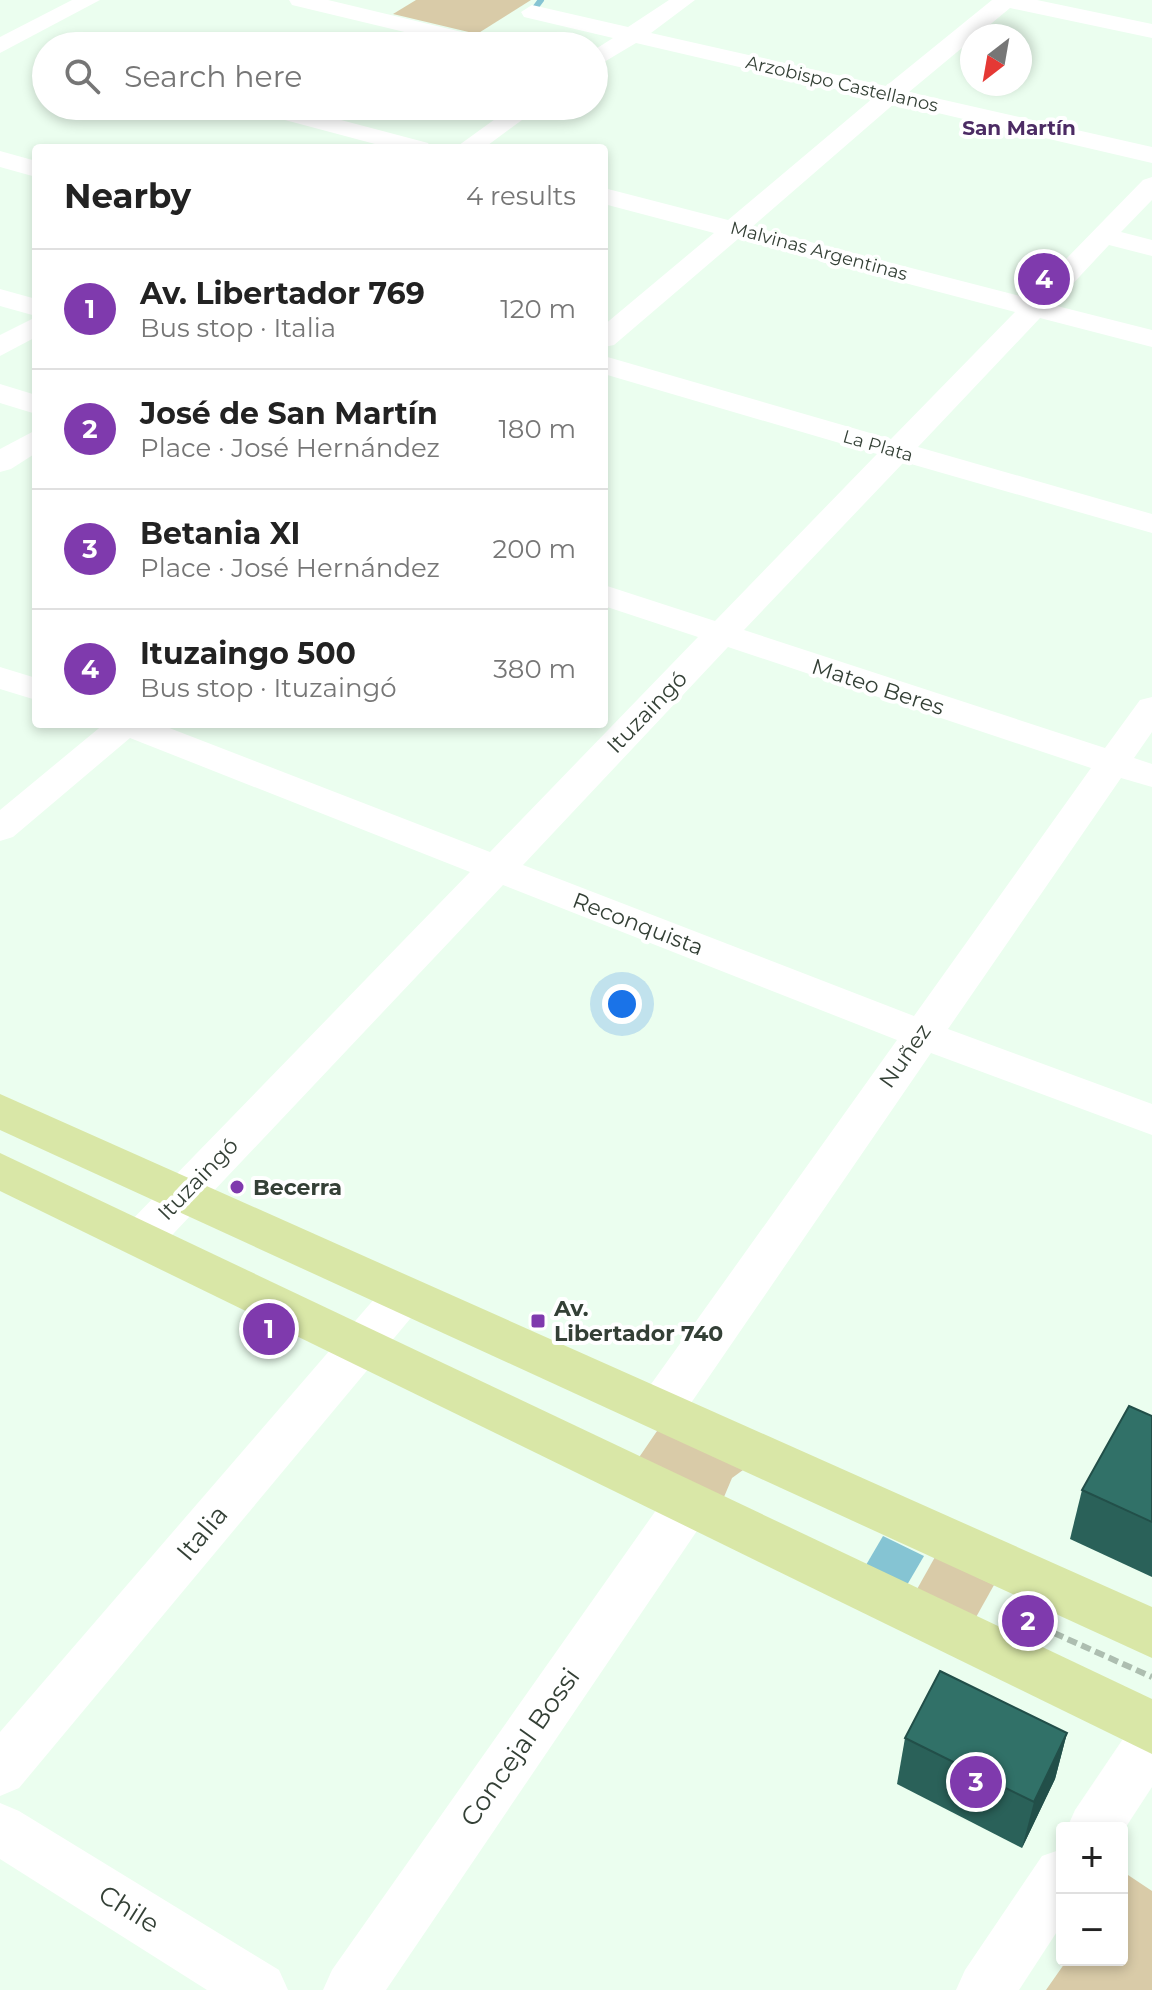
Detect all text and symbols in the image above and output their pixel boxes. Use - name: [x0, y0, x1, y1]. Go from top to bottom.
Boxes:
- north arrow: [960, 24, 1032, 96]
- search box: [32, 32, 608, 120]
- street label: Arzobispo Castellanos: [744, 51, 941, 117]
- icon: search: [60, 54, 104, 98]
- text: Search here: [124, 58, 302, 95]
- district label: San Martín: [962, 116, 1076, 140]
- text: Nearby: [64, 175, 191, 217]
- text: 4 results: [466, 180, 576, 212]
- street label: Malvinas Argentinas: [728, 217, 910, 285]
- pin: 4: [1018, 249, 1070, 309]
- text: Av. Libertador 769: [140, 275, 425, 312]
- text: 1: [85, 293, 95, 325]
- text: 120 m: [500, 293, 576, 325]
- text: Bus stop · Italia: [140, 312, 336, 344]
- text: José de San Martín: [140, 395, 438, 432]
- text: 2: [82, 413, 98, 445]
- text: 180 m: [498, 413, 576, 445]
- street label: La Plata: [840, 426, 916, 466]
- text: Place · José Hernández: [140, 432, 440, 464]
- text: Betania XI: [140, 515, 300, 552]
- text: 3: [82, 533, 98, 565]
- text: 200 m: [492, 533, 576, 565]
- text: Place · José Hernández: [140, 552, 440, 584]
- text: Ituzaingo 500: [140, 635, 356, 672]
- text: 4: [81, 653, 99, 685]
- text: 380 m: [493, 653, 576, 685]
- street label: Mateo Beres: [808, 653, 948, 721]
- street label: Ituzaingó: [601, 665, 693, 759]
- text: Bus stop · Ituzaingó: [140, 672, 397, 704]
- street label: Reconquista: [569, 887, 707, 961]
- your location: [602, 984, 642, 1024]
- street label: Nuñez: [873, 1019, 937, 1093]
- street label: Ituzaingó: [152, 1132, 244, 1226]
- place label: Becerra: [253, 1174, 342, 1201]
- marker: Becerra: [228, 1178, 246, 1196]
- place label: Av. Libertador 740: [553, 1295, 723, 1347]
- pin: 1: [243, 1299, 295, 1359]
- marker: Av. Libertador 740: [529, 1312, 547, 1330]
- street label: Italia: [170, 1499, 234, 1567]
- pin: 2: [1002, 1591, 1054, 1651]
- street label: Concejal Bossi: [453, 1662, 587, 1832]
- pin: 3: [950, 1752, 1002, 1812]
- map controls: [1056, 1822, 1128, 1966]
- button: +: [1056, 1822, 1128, 1894]
- street label: Chile: [93, 1878, 165, 1940]
- button: −: [1056, 1894, 1128, 1966]

